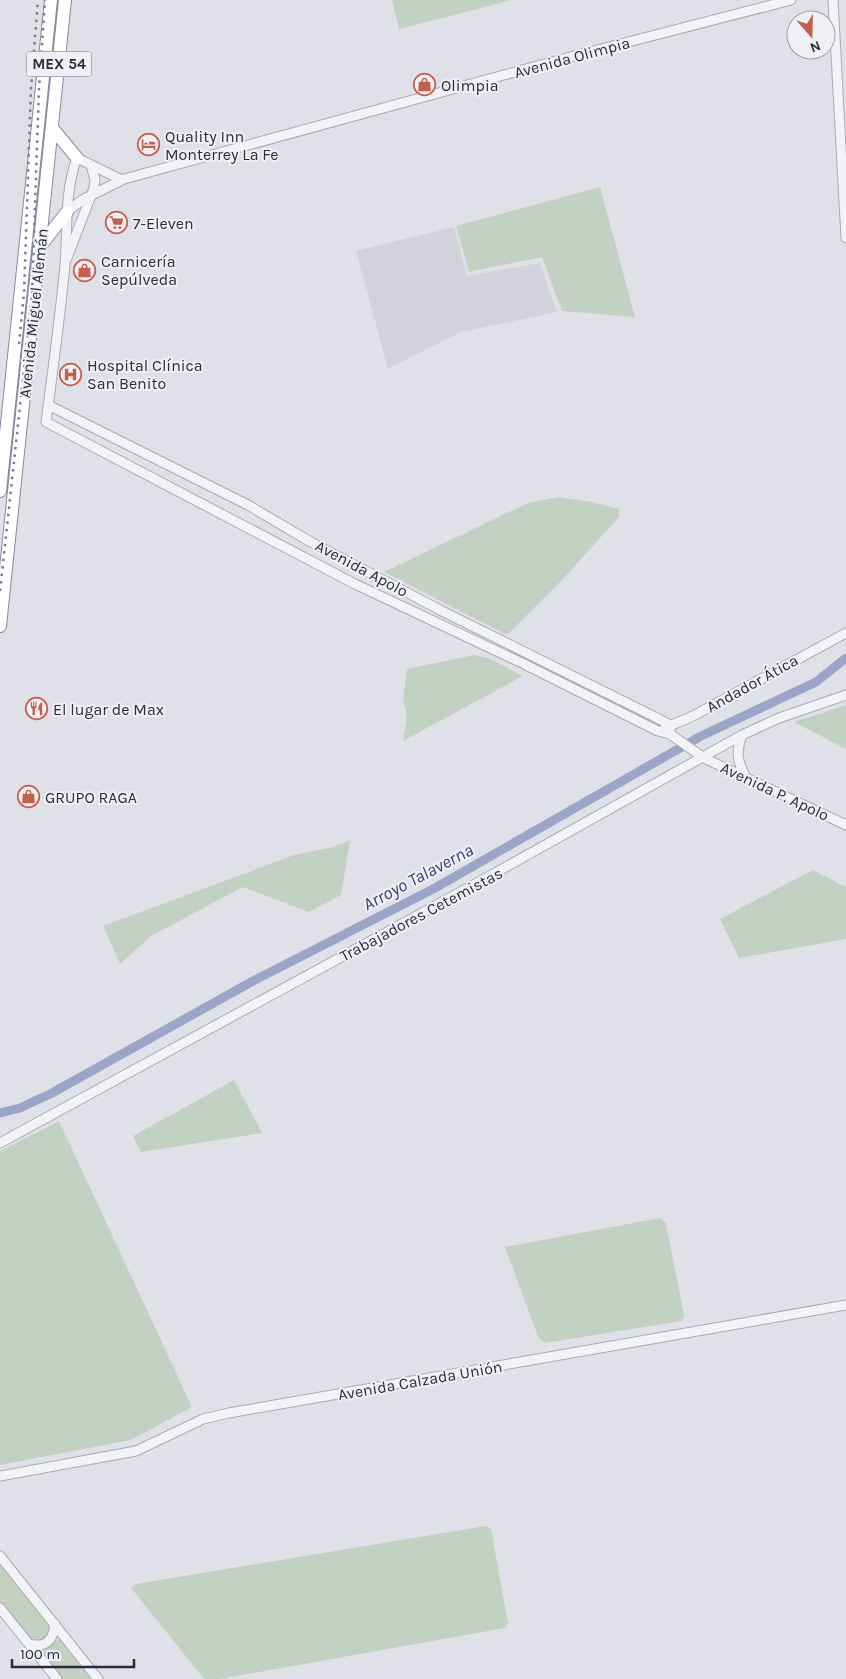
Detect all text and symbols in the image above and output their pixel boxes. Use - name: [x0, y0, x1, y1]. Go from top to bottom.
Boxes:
- north arrow: [786, 10, 836, 60]
- street label: Avenida Olimpia: [512, 33, 632, 82]
- text: N: [808, 37, 823, 56]
- road number: MEX 54: [27, 52, 92, 76]
- shop icon: Olimpia: [413, 73, 437, 97]
- place label: Olimpia: [441, 76, 498, 95]
- place label: Quality Inn Monterrey La Fe: [165, 127, 278, 164]
- hotel icon: Quality Inn Monterrey La Fe: [137, 133, 161, 157]
- supermarket icon: 7-Eleven: [105, 211, 129, 235]
- place label: 7-Eleven: [133, 214, 194, 233]
- street label: Avenida Miguel Alemán: [15, 227, 52, 399]
- place label: Carnicería Sepúlveda: [101, 252, 177, 289]
- shop icon: Carnicería Sepúlveda: [73, 258, 97, 282]
- place label: Hospital Clínica San Benito: [87, 356, 203, 393]
- hospital icon: Hospital Clínica San Benito: [59, 362, 83, 386]
- street label: Avenida Apolo: [312, 536, 411, 601]
- street label: Andador Ática: [703, 650, 801, 716]
- restaurant icon: El lugar de Max: [25, 697, 49, 721]
- place label: El lugar de Max: [53, 700, 164, 719]
- street label: Avenida P. Apolo: [717, 758, 832, 825]
- shop icon: GRUPO RAGA: [17, 785, 41, 809]
- place label: GRUPO RAGA: [45, 788, 137, 807]
- water label: Arroyo Talaverna: [359, 839, 477, 915]
- street label: Trabajadores Cetemistas: [337, 863, 506, 965]
- street label: Avenida Calzada Unión: [336, 1357, 504, 1404]
- scale bar: [12, 1636, 135, 1668]
- text: 100 m: [20, 1645, 60, 1663]

